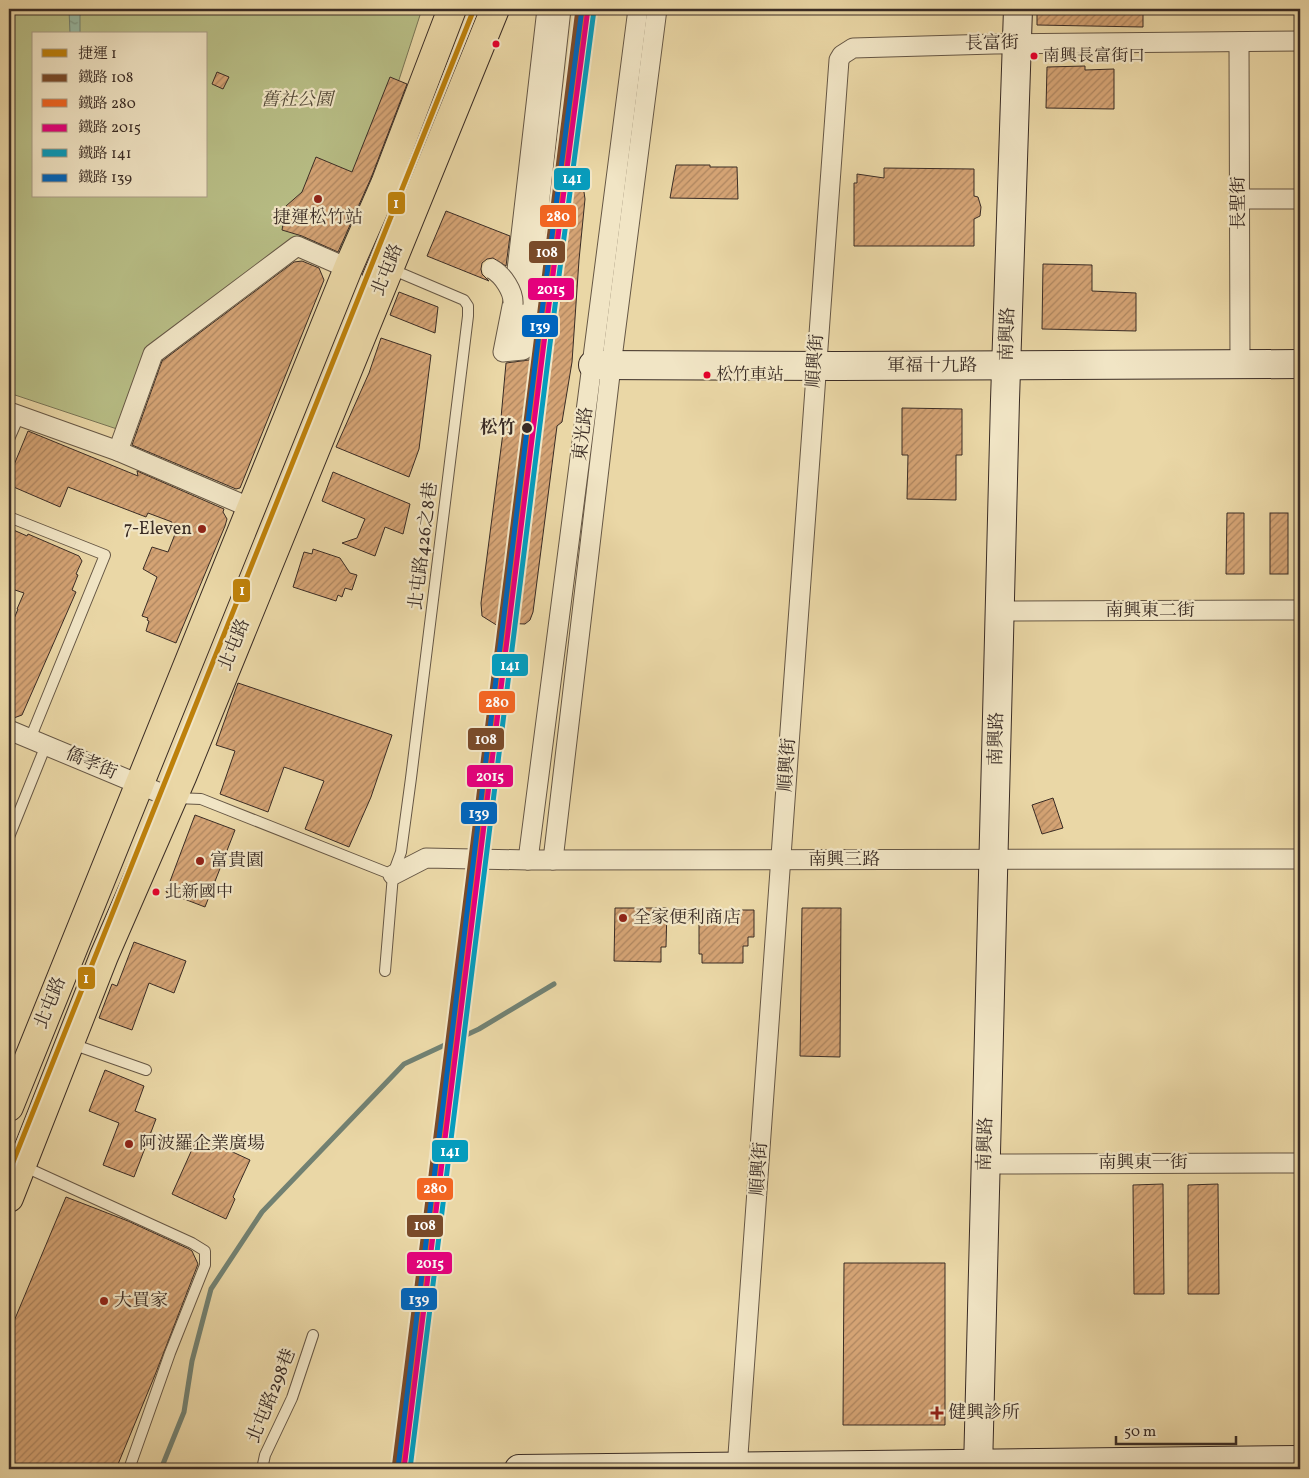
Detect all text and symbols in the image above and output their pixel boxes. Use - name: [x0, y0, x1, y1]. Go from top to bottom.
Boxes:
- street label: 長富街: [965, 31, 1019, 57]
- legend: [32, 32, 208, 198]
- unlabelled marker: [491, 39, 501, 49]
- text: 捷運 1: [78, 44, 117, 65]
- place label: 南興長富街口: [1043, 45, 1145, 68]
- marker: 南興長富街口: [1029, 51, 1039, 61]
- text: 鐵路 108: [78, 68, 133, 89]
- park label: 舊社公園: [261, 88, 336, 113]
- text: 鐵路 280: [78, 94, 136, 115]
- text: 鐵路 2015: [78, 118, 141, 139]
- text: 鐵路 141: [78, 144, 132, 165]
- line badge: 141: [553, 167, 591, 191]
- text: 鐵路 139: [78, 168, 132, 189]
- text: 141: [562, 170, 582, 189]
- street label: 長聖街: [1227, 176, 1252, 230]
- line badge: 1: [387, 191, 406, 215]
- marker: 捷運松竹站: [312, 193, 324, 205]
- text: 1: [393, 195, 399, 214]
- line badge: 280: [539, 204, 577, 228]
- place label: 捷運松竹站: [273, 206, 363, 231]
- text: 280: [546, 208, 570, 227]
- street label: 北屯路: [366, 240, 410, 300]
- line badge: 108: [528, 240, 566, 264]
- text: 108: [536, 244, 558, 263]
- line badge: 2015: [527, 277, 575, 301]
- text: 2015: [537, 281, 565, 300]
- street label: 南興路: [995, 307, 1021, 361]
- line badge: 139: [521, 314, 559, 338]
- text: 139: [530, 318, 550, 337]
- street label: 順興街: [802, 333, 830, 389]
- street label: 軍福十九路: [887, 354, 977, 379]
- place label: 松竹車站: [716, 364, 784, 387]
- marker: 松竹車站: [702, 370, 712, 380]
- street label: 東光路: [568, 406, 600, 462]
- place label: 松竹: [480, 416, 516, 441]
- marker: 松竹: [520, 421, 534, 435]
- street label: 北屯路426之8巷: [404, 481, 444, 611]
- place label: 7-Eleven: [124, 517, 192, 542]
- marker: 7-Eleven: [196, 523, 208, 535]
- line badge: 1: [232, 578, 251, 603]
- text: 1: [239, 582, 245, 601]
- street label: 南興東二街: [1105, 599, 1195, 624]
- street label: 北屯路: [213, 615, 257, 675]
- line badge: 141: [491, 653, 529, 677]
- text: 141: [500, 657, 520, 676]
- line badge: 280: [478, 690, 516, 714]
- text: 280: [485, 694, 509, 713]
- street label: 南興路: [984, 712, 1010, 766]
- line badge: 108: [467, 727, 505, 751]
- text: 108: [475, 731, 497, 750]
- street label: 順興街: [774, 737, 802, 793]
- street label: 僑孝街: [61, 742, 121, 786]
- line badge: 2015: [466, 764, 514, 788]
- text: 2015: [476, 768, 504, 787]
- line badge: 139: [460, 801, 498, 825]
- text: 139: [469, 805, 489, 824]
- street label: 南興三路: [808, 848, 880, 873]
- place label: 富貴園: [210, 849, 264, 874]
- marker: 富貴園: [194, 855, 206, 867]
- place label: 北新國中: [165, 881, 233, 904]
- marker: 北新國中: [151, 887, 161, 897]
- place label: 全家便利商店: [633, 906, 741, 931]
- marker: 全家便利商店: [617, 912, 629, 924]
- line badge: 1: [77, 966, 96, 990]
- text: 1: [83, 970, 89, 989]
- street label: 北屯路: [29, 973, 73, 1033]
- street label: 南興路: [973, 1117, 999, 1171]
- place label: 阿波羅企業廣場: [139, 1132, 265, 1157]
- marker: 阿波羅企業廣場: [123, 1138, 135, 1150]
- line badge: 141: [431, 1139, 469, 1163]
- street label: 順興街: [746, 1141, 774, 1197]
- text: 141: [440, 1143, 460, 1162]
- street label: 南興東一街: [1098, 1151, 1188, 1176]
- line badge: 280: [416, 1177, 454, 1201]
- text: 280: [423, 1180, 447, 1199]
- line badge: 108: [406, 1214, 444, 1238]
- text: 108: [414, 1217, 436, 1236]
- line badge: 2015: [406, 1251, 453, 1275]
- text: 2015: [416, 1255, 444, 1274]
- line badge: 139: [400, 1287, 438, 1311]
- place label: 大買家: [114, 1289, 168, 1314]
- text: 139: [409, 1291, 429, 1310]
- marker: 大買家: [98, 1295, 110, 1307]
- street label: 北屯路298巷: [242, 1345, 302, 1447]
- place label: 健興診所: [948, 1401, 1020, 1426]
- marker: 健興診所: [930, 1406, 944, 1420]
- scale bar: [1116, 1413, 1236, 1445]
- text: 50 m: [1124, 1422, 1156, 1443]

